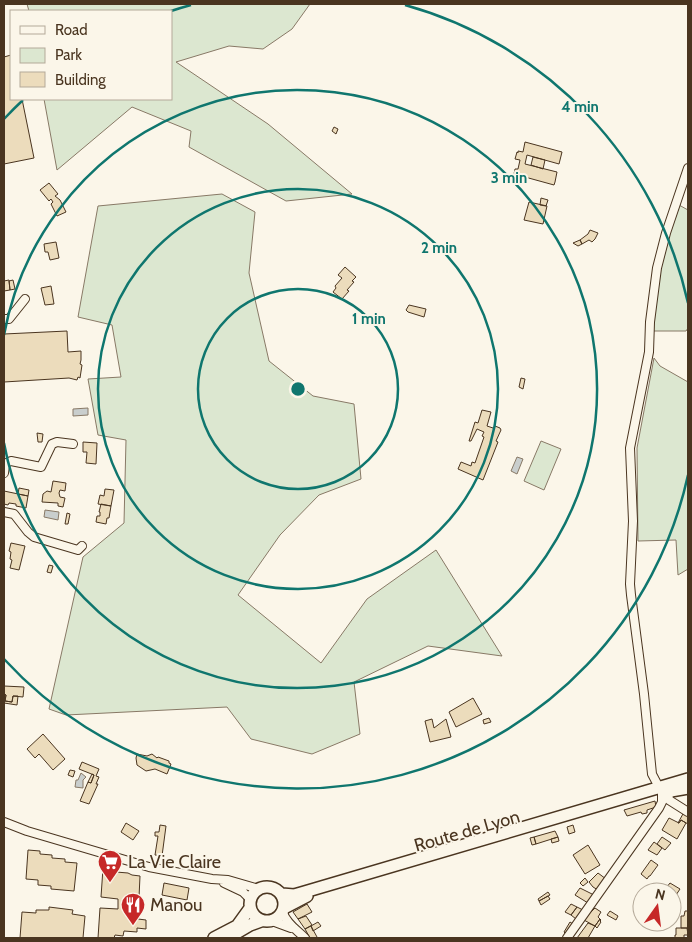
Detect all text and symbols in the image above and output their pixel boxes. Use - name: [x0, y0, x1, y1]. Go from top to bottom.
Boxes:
- legend: [10, 10, 172, 100]
- text: Road: [55, 21, 88, 39]
- text: Park: [55, 46, 82, 64]
- text: Building: [55, 71, 106, 89]
- text: 4 min: [561, 98, 599, 116]
- text: 3 min: [491, 169, 527, 187]
- text: 2 min: [421, 239, 457, 257]
- text: 1 min: [352, 310, 386, 328]
- centre of rings: [289, 380, 307, 398]
- street label: Route de Lyon: [412, 805, 522, 857]
- supermarket icon: La Vie Claire: [97, 849, 123, 883]
- place label: La Vie Claire: [128, 851, 221, 873]
- north arrow: [632, 882, 682, 932]
- text: N: [653, 884, 667, 904]
- restaurant icon: Manou: [120, 892, 146, 926]
- place label: Manou: [150, 894, 203, 916]

